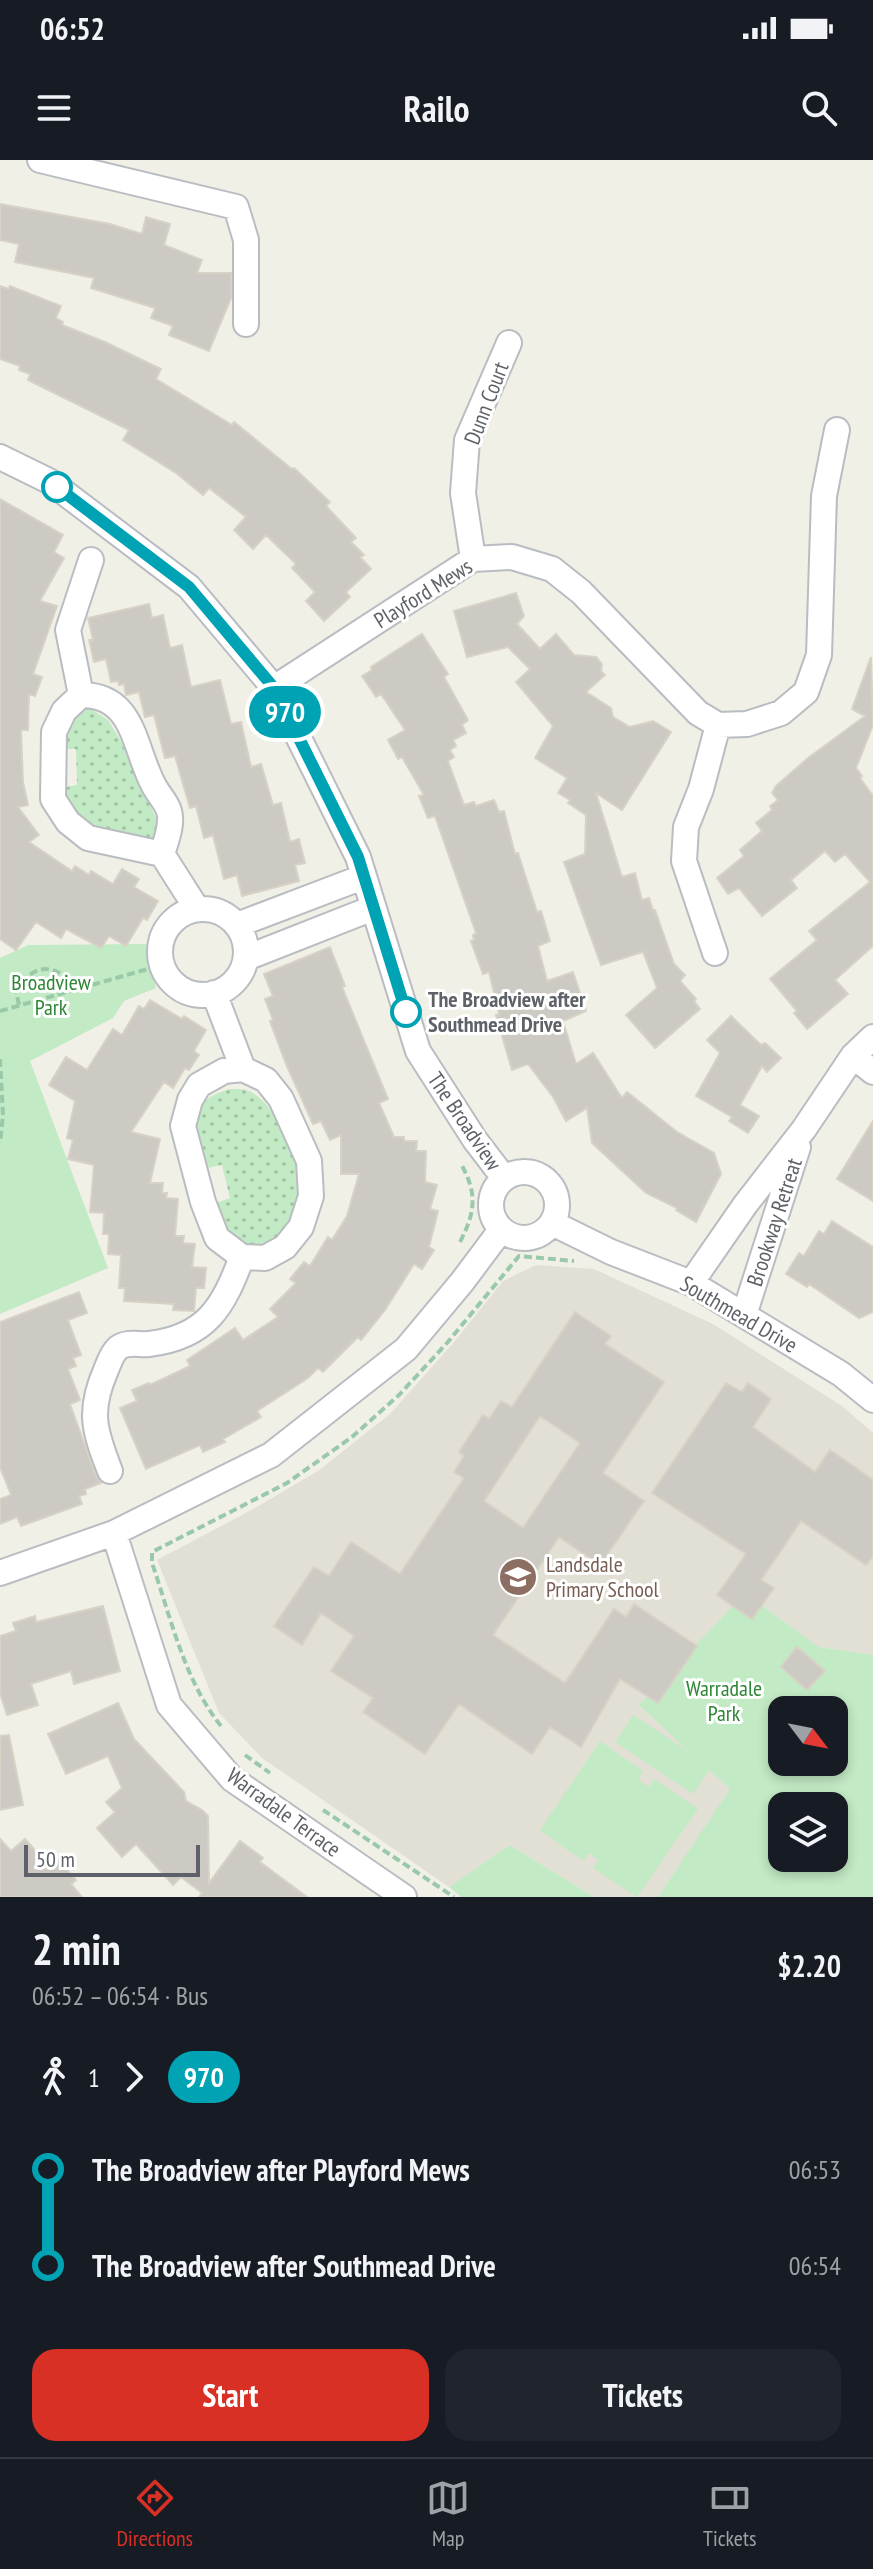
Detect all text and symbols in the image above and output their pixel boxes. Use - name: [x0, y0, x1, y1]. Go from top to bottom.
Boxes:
- text: 06:52: [40, 9, 105, 48]
- text: Railo: [404, 85, 469, 132]
- icon: menu: [32, 86, 76, 130]
- icon: search: [797, 86, 841, 130]
- street label: Dunn Court: [457, 358, 515, 448]
- unlabelled marker: [42, 472, 72, 502]
- street label: Playford Mews: [369, 552, 477, 634]
- line badge: 970: [239, 686, 331, 738]
- text: 970: [265, 693, 305, 730]
- park label: Broadview Park: [11, 968, 91, 1021]
- place label: The Broadview after Southmead Drive: [428, 985, 586, 1038]
- marker: The Broadview after Southmead Drive: [391, 997, 421, 1027]
- street label: The Broadview: [422, 1066, 508, 1176]
- street label: Brookway Retreat: [740, 1155, 808, 1289]
- street label: Southmead Drive: [675, 1269, 803, 1359]
- place label: Landsdale Primary School: [546, 1550, 660, 1603]
- school or university icon: Landsdale Primary School: [497, 1556, 539, 1598]
- park label: Warradale Park: [686, 1674, 762, 1727]
- north arrow: [768, 1696, 848, 1776]
- map controls: [768, 1696, 848, 1872]
- street label: Warradale Terrace: [221, 1761, 347, 1863]
- button: layers: [768, 1792, 848, 1872]
- scale bar: [24, 1841, 200, 1877]
- text: 50 m: [36, 1845, 75, 1873]
- text: 2 min: [32, 1920, 121, 1977]
- text: $2.20: [777, 1946, 841, 1985]
- text: 06:52 – 06:54 · Bus: [32, 1979, 208, 2012]
- icon: walk: [32, 2055, 76, 2099]
- icon: forward: [112, 2055, 156, 2099]
- text: 970: [184, 2058, 224, 2095]
- text: 1: [88, 2061, 100, 2094]
- text: The Broadview after Playford Mews: [92, 2150, 470, 2189]
- text: 06:53: [789, 2153, 841, 2186]
- text: The Broadview after Southmead Drive: [92, 2246, 496, 2285]
- text: 06:54: [789, 2249, 841, 2282]
- button: Start: [32, 2349, 429, 2441]
- button: Tickets: [445, 2349, 841, 2441]
- tab: Directions: [117, 2476, 193, 2552]
- tab: Map: [426, 2476, 470, 2552]
- tab: Tickets: [703, 2476, 756, 2552]

